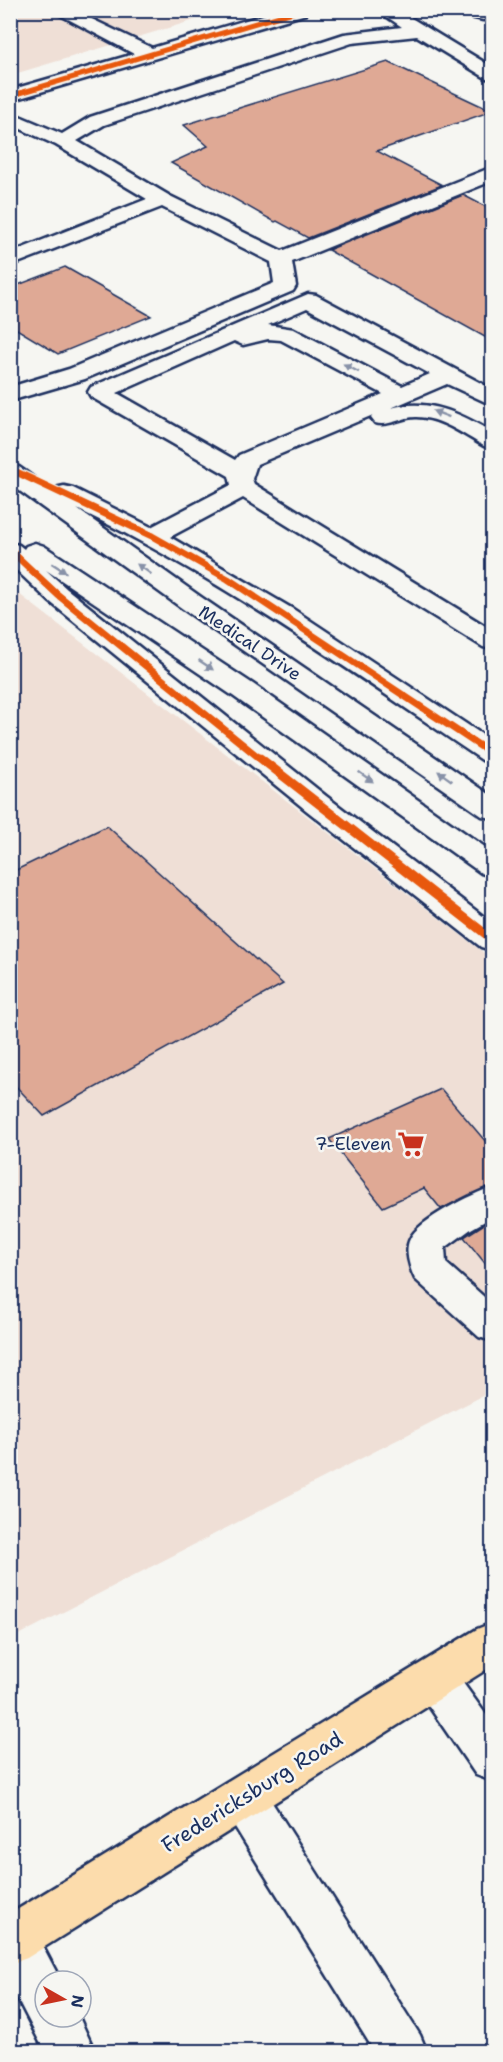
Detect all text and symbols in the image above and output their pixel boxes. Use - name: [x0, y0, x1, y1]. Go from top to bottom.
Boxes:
- one-way arrow: [342, 363, 359, 372]
- one-way arrow: [431, 409, 449, 419]
- one-way arrow: [51, 562, 68, 573]
- one-way arrow: [137, 563, 153, 575]
- street label: Medical Drive: [194, 600, 306, 686]
- one-way arrow: [198, 659, 214, 671]
- one-way arrow: [437, 770, 453, 782]
- one-way arrow: [358, 771, 374, 783]
- supermarket icon: 7-Eleven: [396, 1129, 426, 1159]
- place label: 7-Eleven: [315, 1132, 391, 1156]
- street label: Fredericksburg Road: [156, 1725, 348, 1859]
- north arrow: [33, 1969, 93, 2029]
- text: N: [66, 1993, 89, 2009]

